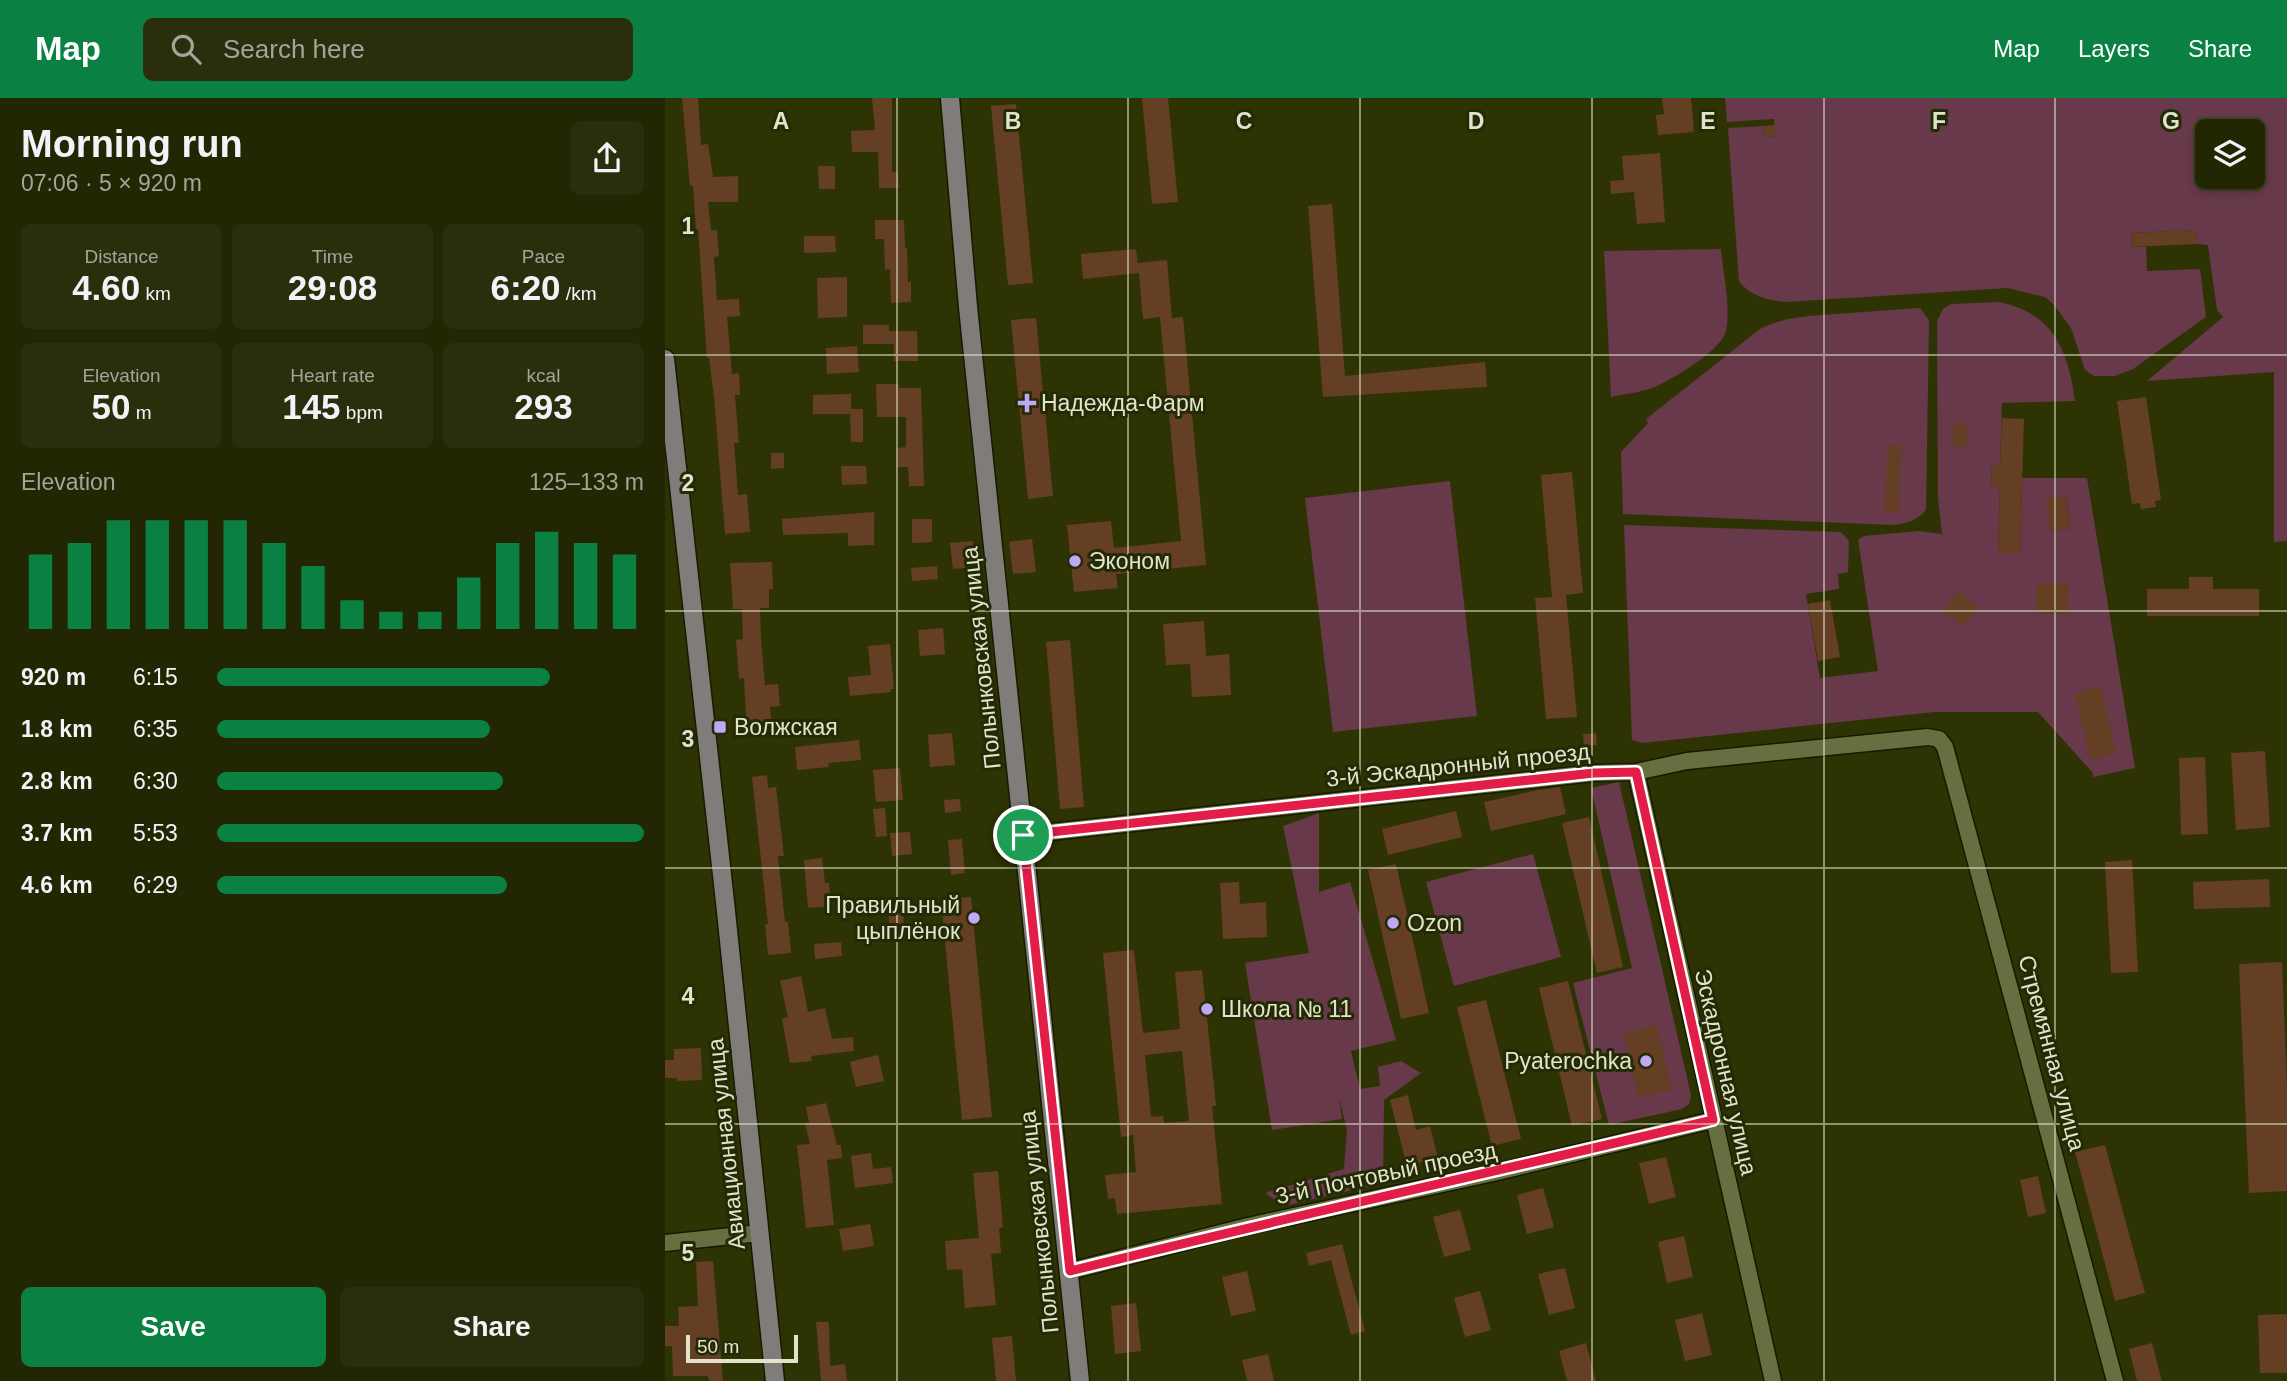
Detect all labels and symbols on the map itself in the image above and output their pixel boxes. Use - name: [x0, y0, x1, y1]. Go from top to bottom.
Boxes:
- text: A: [773, 108, 789, 134]
- text: B: [1005, 108, 1021, 134]
- text: C: [1236, 108, 1252, 134]
- text: D: [1468, 108, 1484, 134]
- text: E: [1700, 108, 1716, 134]
- text: F: [1932, 108, 1946, 134]
- text: G: [2162, 108, 2180, 134]
- text: 1: [682, 213, 695, 239]
- place label: Надежда-Фарм: [1041, 390, 1205, 416]
- marker: Надежда-Фарм: [1019, 395, 1035, 411]
- text: 2: [682, 470, 694, 496]
- street label: Полынковская улица: [956, 545, 1006, 770]
- place label: Эконом: [1089, 548, 1170, 574]
- marker: Эконом: [1067, 553, 1083, 569]
- place label: Волжская: [734, 714, 838, 740]
- marker: Волжская: [712, 719, 728, 735]
- text: 3: [682, 726, 694, 752]
- street label: 3-й Эскадронный проезд: [1325, 738, 1592, 792]
- pin: [993, 805, 1053, 865]
- place label: Правильный цыплёнок: [825, 892, 961, 944]
- marker: Правильный цыплёнок: [966, 910, 982, 926]
- place label: Ozon: [1407, 910, 1462, 936]
- marker: Ozon: [1385, 915, 1401, 931]
- street label: Стремянная улица: [2013, 952, 2091, 1154]
- street label: Эскадронная улица: [1690, 966, 1762, 1178]
- text: 4: [682, 983, 695, 1009]
- place label: Школа № 11: [1221, 996, 1352, 1022]
- marker: Школа № 11: [1199, 1001, 1215, 1017]
- street label: Авиационная улица: [702, 1037, 750, 1251]
- place label: Pyaterochka: [1504, 1048, 1632, 1074]
- marker: Pyaterochka: [1638, 1053, 1654, 1069]
- street label: Полынковская улица: [1014, 1109, 1064, 1334]
- street label: 3-й Почтовый проезд: [1273, 1137, 1499, 1209]
- text: 5: [682, 1240, 695, 1266]
- scale bar: [686, 1332, 798, 1364]

